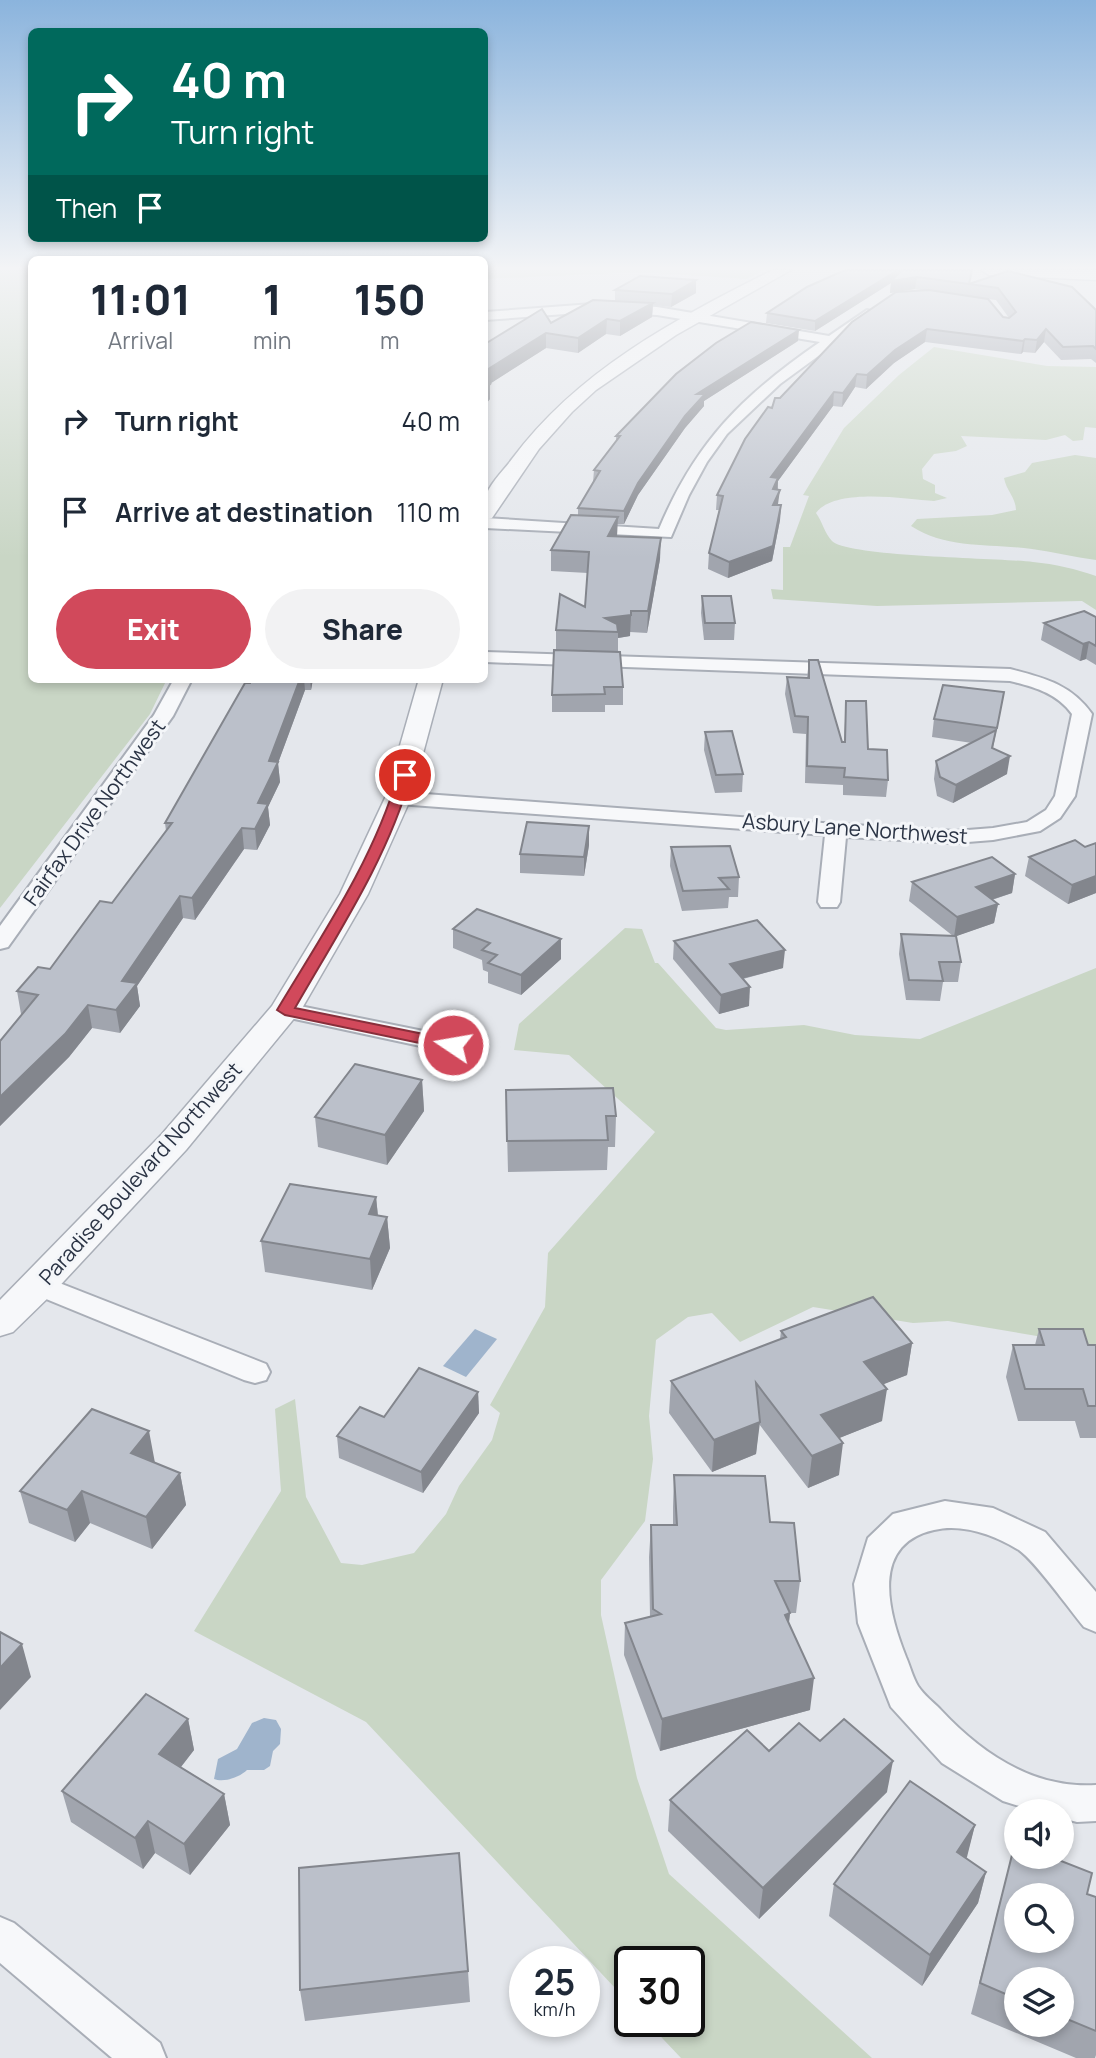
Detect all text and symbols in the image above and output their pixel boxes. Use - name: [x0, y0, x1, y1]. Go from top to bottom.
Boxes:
- text: 40 m: [171, 46, 287, 113]
- icon: right: [56, 56, 147, 147]
- text: Turn right: [171, 110, 314, 154]
- icon: arrive: [131, 189, 169, 227]
- text: Then: [56, 190, 117, 226]
- text: 11:01: [90, 270, 191, 328]
- text: 1: [263, 270, 282, 328]
- text: 150: [354, 270, 426, 328]
- text: Arrival: [108, 324, 173, 356]
- text: min: [253, 324, 291, 356]
- text: m: [380, 324, 399, 356]
- icon: right: [56, 402, 94, 440]
- text: Turn right: [115, 403, 239, 439]
- text: 40 m: [402, 403, 460, 439]
- icon: arrive: [56, 493, 94, 531]
- text: Arrive at destination: [115, 494, 373, 530]
- text: 110 m: [397, 494, 460, 530]
- button: Exit: [56, 589, 251, 669]
- button: Share: [265, 589, 460, 669]
- street label: Fairfax Drive Northwest: [17, 713, 171, 911]
- pin: [375, 745, 435, 805]
- icon: arrive: [386, 756, 424, 794]
- street label: Asbury Lane Northwest: [741, 806, 969, 850]
- position arrow: [416, 1008, 490, 1082]
- street label: Paradise Boulevard Northwest: [32, 1056, 248, 1290]
- map controls: [1004, 1799, 1074, 2037]
- button: sound: [1004, 1799, 1074, 1869]
- button: search: [1004, 1883, 1074, 1953]
- speed limit sign: 30: [614, 1946, 705, 2037]
- text: 25: [534, 1958, 575, 2006]
- button: layers: [1004, 1967, 1074, 2037]
- text: km/h: [534, 1997, 575, 2021]

